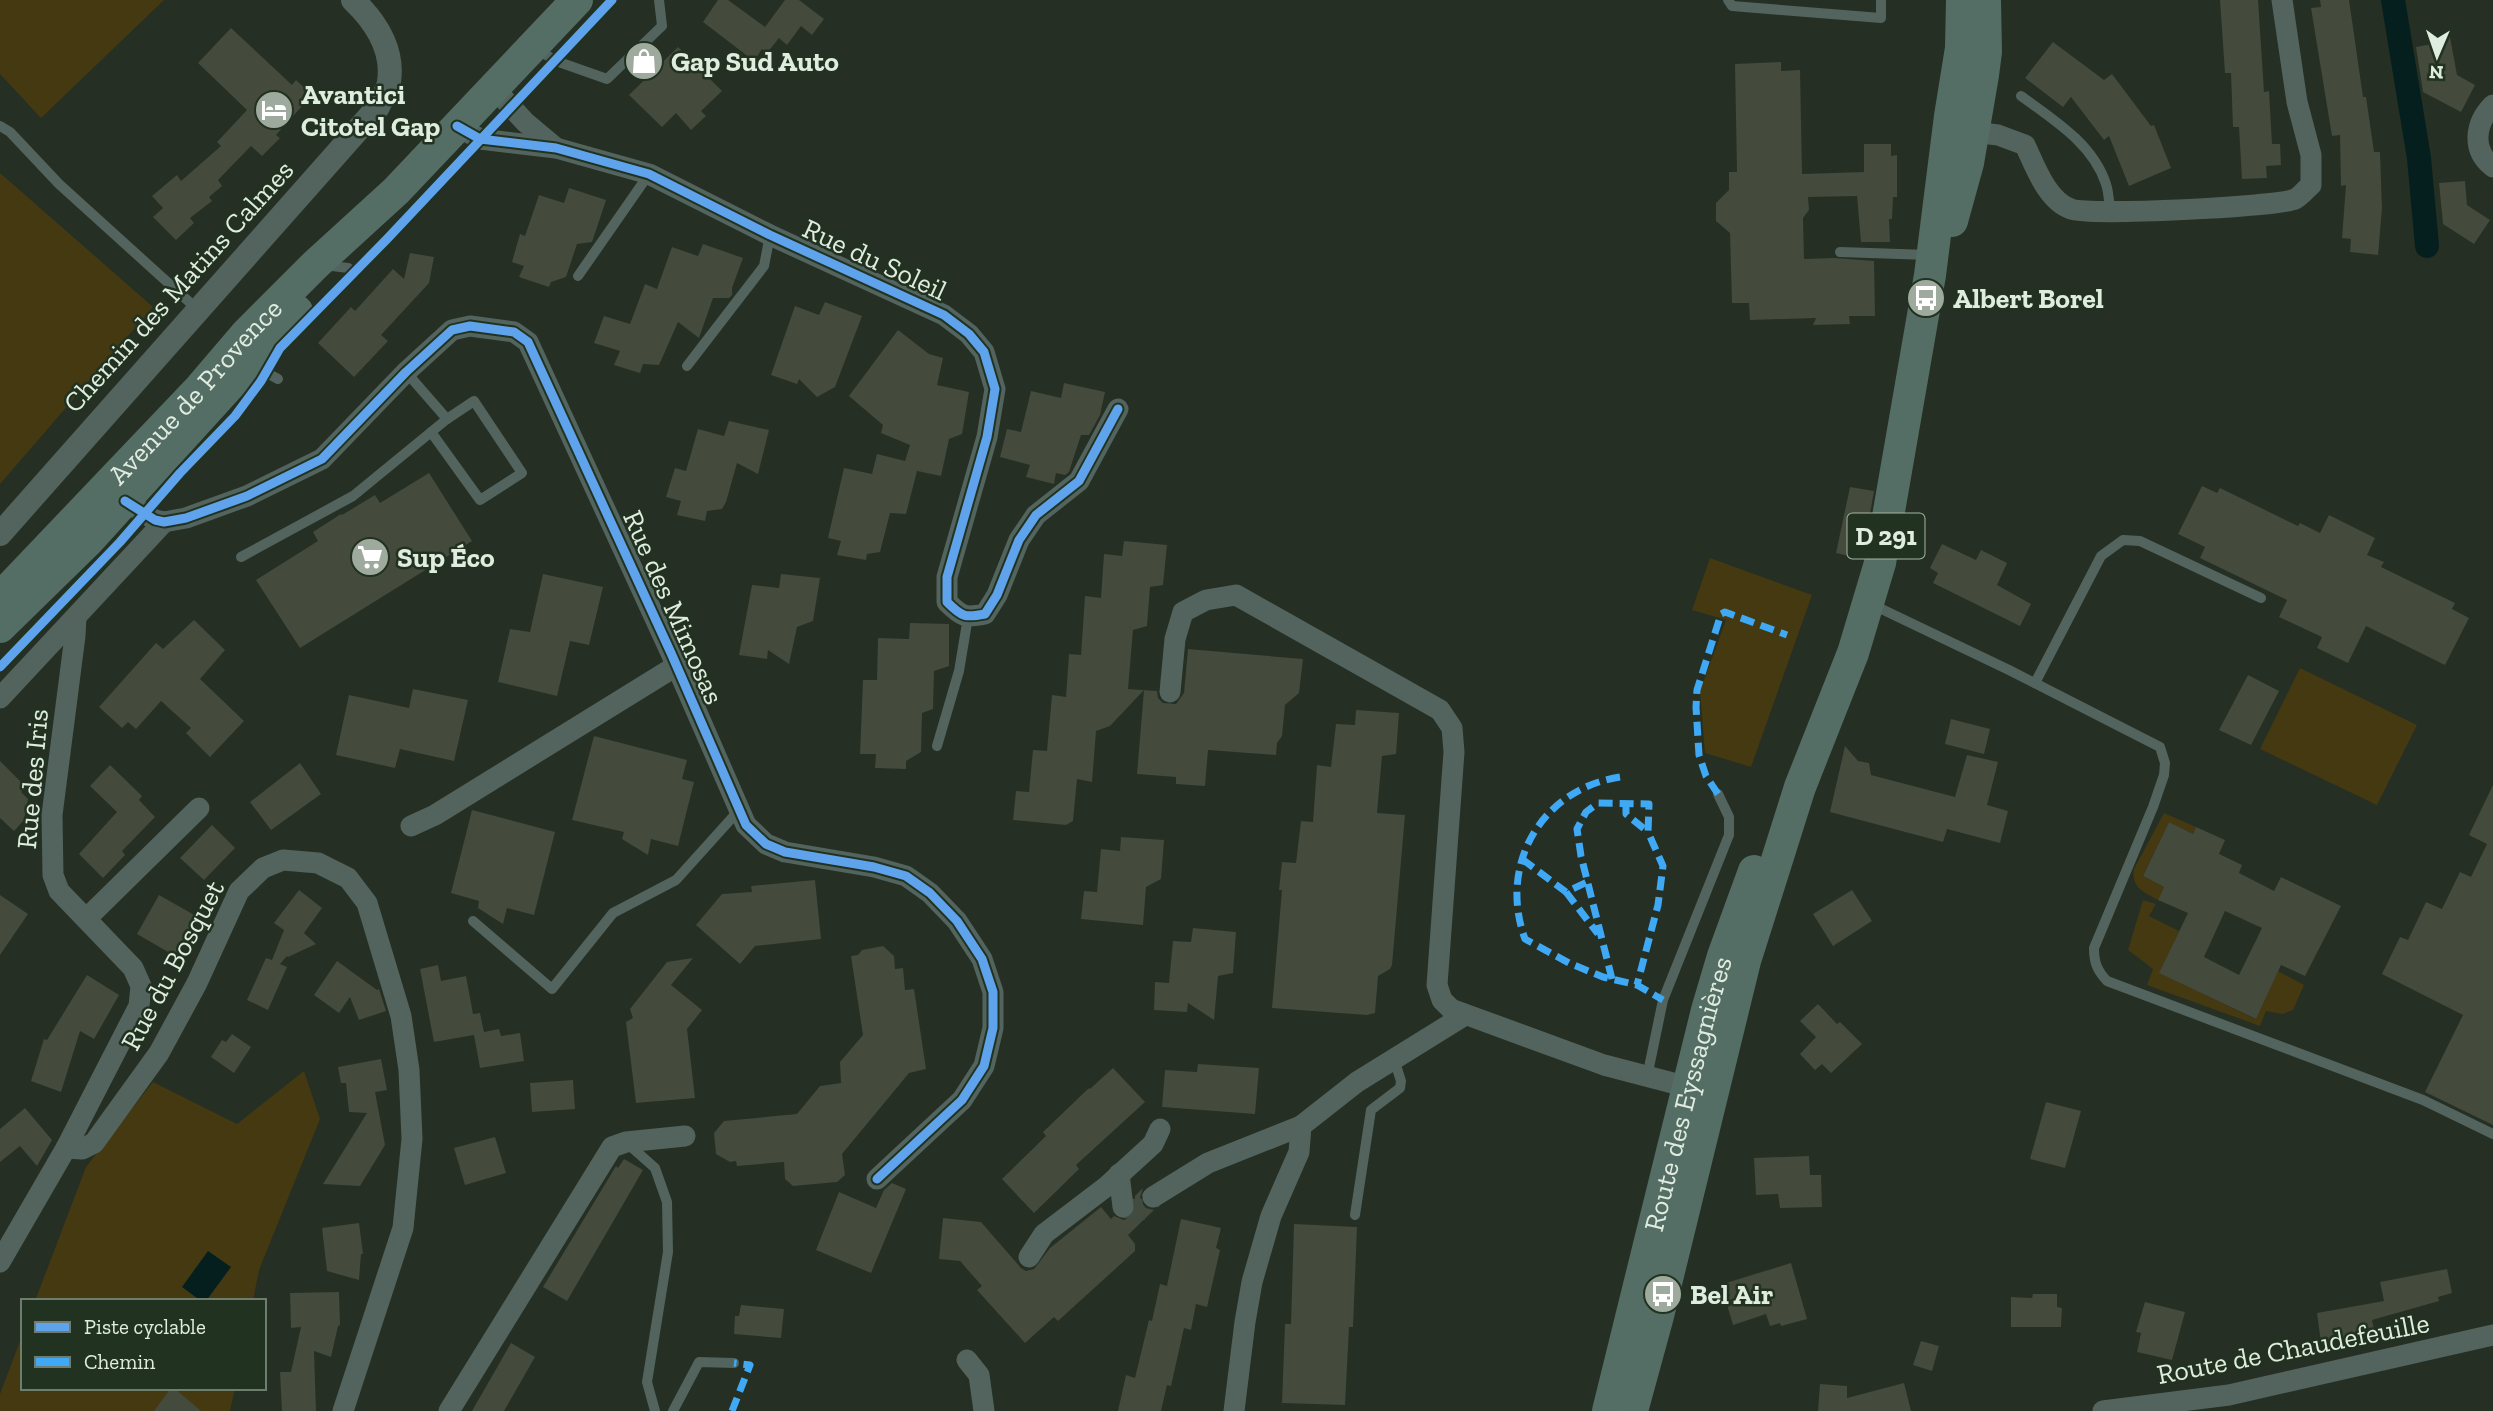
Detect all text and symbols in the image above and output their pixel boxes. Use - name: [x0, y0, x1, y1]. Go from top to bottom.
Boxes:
- north arrow: [2402, 21, 2472, 91]
- shop icon: Gap Sud Auto: [623, 40, 665, 82]
- place label: Gap Sud Auto: [671, 45, 839, 78]
- text: N: [2429, 61, 2444, 84]
- place label: Avantici Citotel Gap: [301, 78, 440, 143]
- hotel icon: Avantici Citotel Gap: [253, 89, 295, 131]
- street label: Chemin des Matins Calmes: [56, 153, 300, 419]
- street label: Rue du Soleil: [798, 212, 952, 307]
- bus stop icon: Albert Borel: [1905, 277, 1947, 319]
- place label: Albert Borel: [1953, 282, 2104, 315]
- street label: Avenue de Provence: [101, 292, 289, 491]
- street label: Rue des Mimosas: [616, 505, 731, 709]
- road number: D 291: [1848, 514, 1924, 558]
- supermarket icon: Sup Éco: [349, 536, 391, 578]
- place label: Sup Éco: [397, 541, 495, 574]
- street label: Rue des Iris: [10, 708, 55, 850]
- street label: Rue du Bosquet: [114, 874, 231, 1056]
- street label: Route des Eyssagnières: [1637, 953, 1739, 1235]
- bus stop icon: Bel Air: [1642, 1273, 1684, 1315]
- place label: Bel Air: [1690, 1278, 1773, 1311]
- legend: [21, 1299, 266, 1390]
- street label: Route de Chaudefeuille: [2154, 1306, 2432, 1391]
- text: Piste cyclable: [84, 1314, 206, 1339]
- text: Chemin: [84, 1349, 155, 1374]

